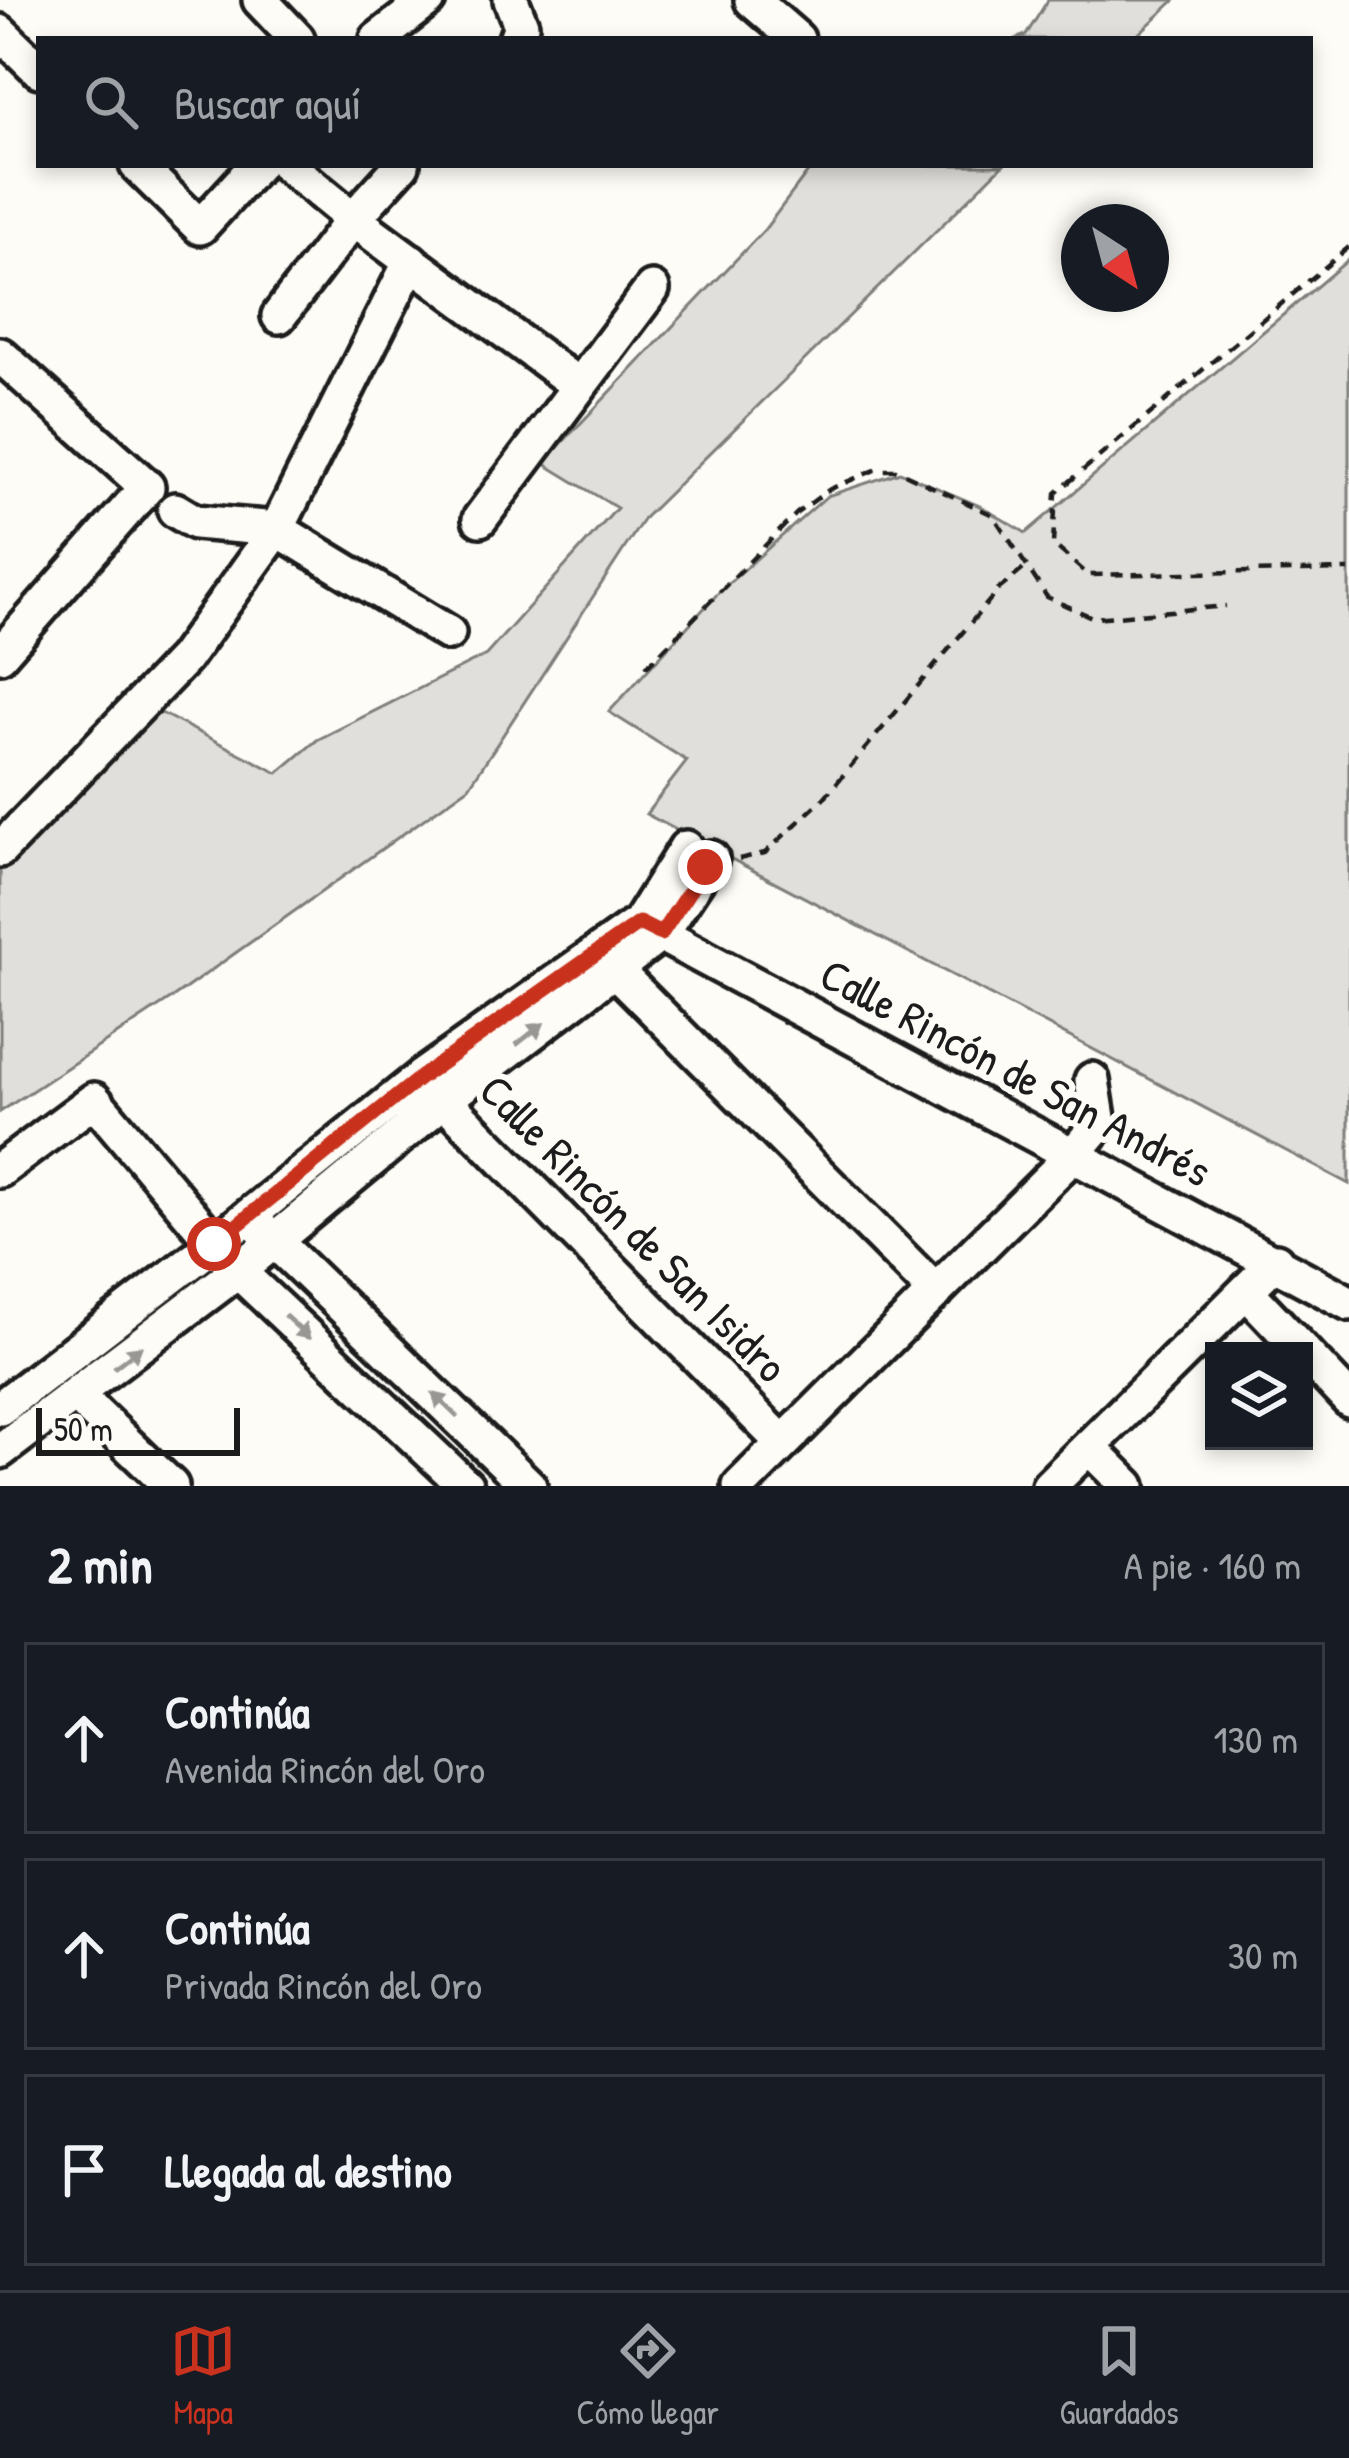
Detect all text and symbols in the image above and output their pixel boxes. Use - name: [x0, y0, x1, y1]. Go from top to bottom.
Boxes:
- search box: [36, 36, 1313, 168]
- icon: search: [78, 69, 144, 135]
- text: Buscar aquí: [174, 72, 361, 133]
- north arrow: [1061, 204, 1169, 312]
- route end: [678, 840, 732, 894]
- street label: Calle Rincón de San Andrés: [810, 943, 1222, 1200]
- one-way arrow: [514, 1022, 545, 1046]
- street label: Calle Rincón de San Isidro: [467, 1060, 802, 1395]
- route start: [187, 1217, 241, 1271]
- one-way arrow: [282, 1313, 311, 1340]
- map controls: [1205, 1342, 1313, 1450]
- button: layers: [1205, 1342, 1313, 1450]
- one-way arrow: [112, 1345, 143, 1370]
- one-way arrow: [430, 1391, 459, 1419]
- scale bar: [36, 1402, 240, 1455]
- text: 50 m: [54, 1407, 113, 1451]
- text: 2 min: [48, 1530, 153, 1599]
- text: A pie · 160 m: [1124, 1538, 1301, 1591]
- text: Continúa: [165, 1681, 310, 1742]
- icon: ahead: [51, 1705, 117, 1771]
- text: 130 m: [1213, 1712, 1298, 1765]
- text: Avenida Rincón del Oro: [165, 1742, 485, 1795]
- text: Continúa: [165, 1897, 310, 1958]
- icon: ahead: [51, 1921, 117, 1987]
- text: 30 m: [1228, 1928, 1298, 1981]
- text: Privada Rincón del Oro: [165, 1958, 482, 2011]
- icon: arrive: [51, 2137, 117, 2203]
- text: Llegada al destino: [165, 2140, 452, 2201]
- tab: Mapa: [170, 2318, 236, 2434]
- tab: Cómo llegar: [577, 2318, 719, 2434]
- tab: Guardados: [1059, 2318, 1179, 2434]

